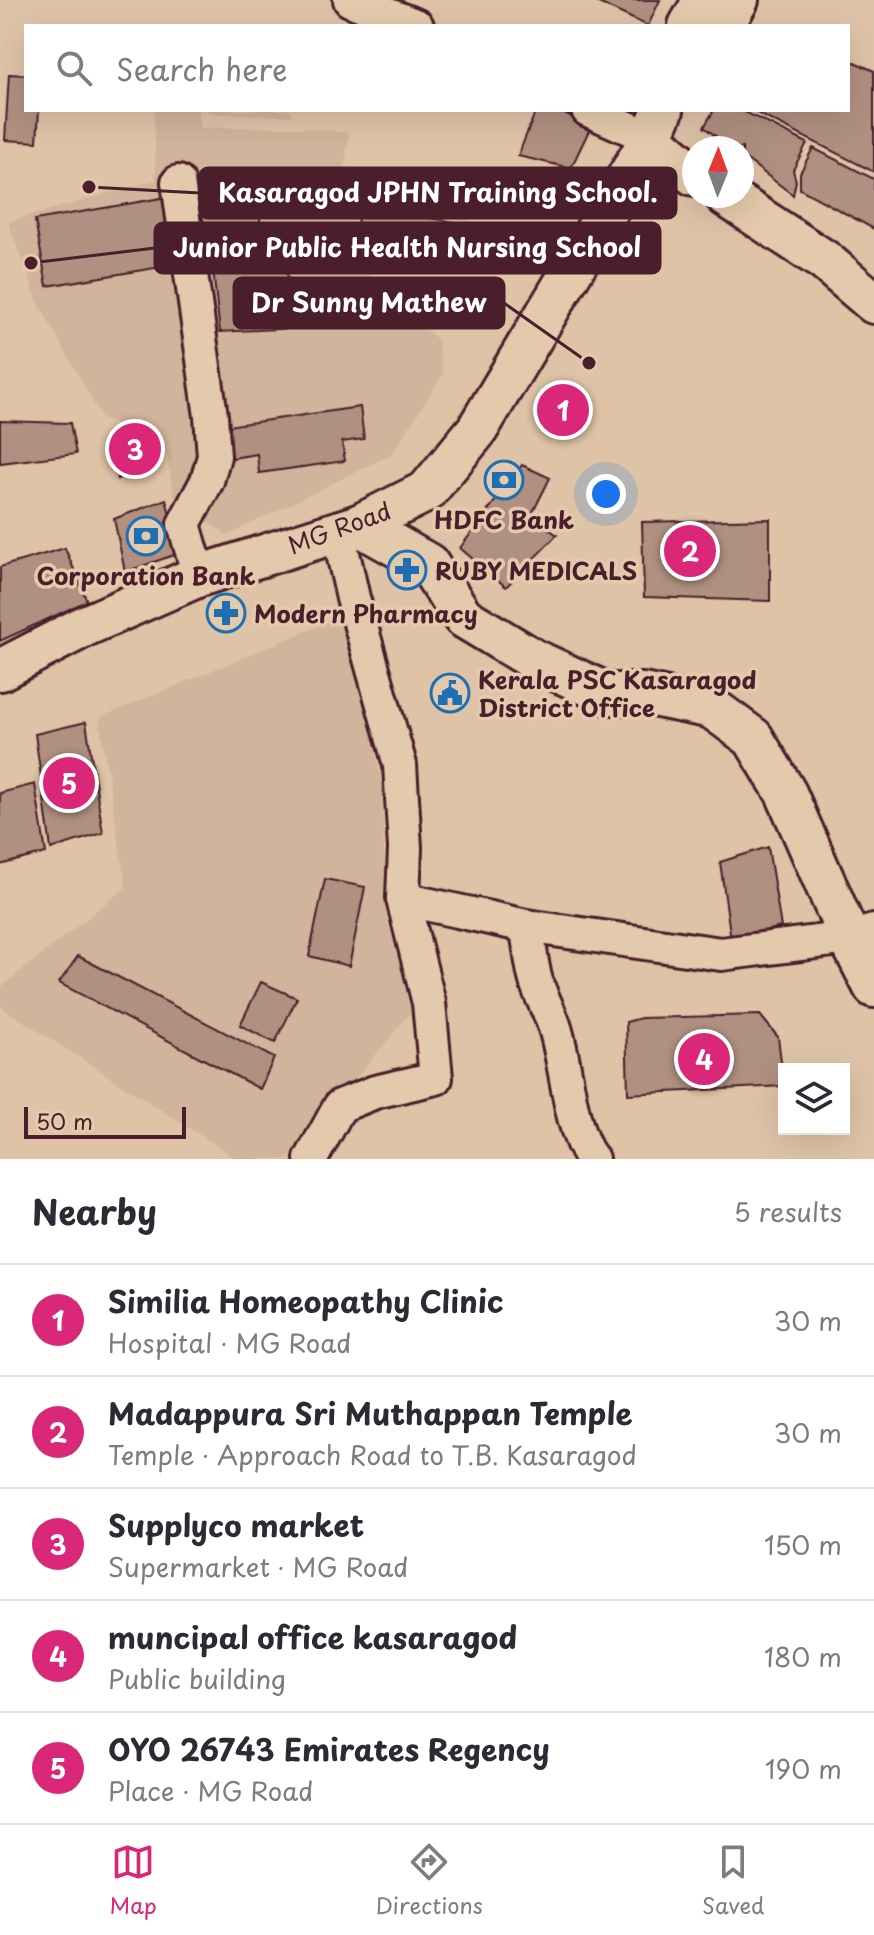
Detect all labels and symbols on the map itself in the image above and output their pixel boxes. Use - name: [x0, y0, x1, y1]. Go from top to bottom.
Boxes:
- north arrow: [682, 136, 754, 208]
- callout: Kasaragod JPHN Training School.: [200, 168, 676, 218]
- text: Kasaragod JPHN Training School.: [218, 172, 658, 211]
- callout: Junior Public Health Nursing School: [155, 223, 660, 273]
- text: Junior Public Health Nursing School: [173, 227, 641, 266]
- callout: Dr Sunny Mathew: [234, 278, 504, 328]
- text: Dr Sunny Mathew: [251, 282, 487, 321]
- pin: 1: [537, 380, 589, 440]
- pin: 3: [109, 419, 161, 479]
- bank icon: HDFC Bank: [483, 459, 525, 501]
- your location: [586, 474, 626, 514]
- street label: MG Road: [282, 492, 396, 562]
- place label: HDFC Bank: [434, 501, 574, 537]
- bank icon: Corporation Bank: [125, 515, 167, 557]
- pin: 2: [664, 521, 716, 581]
- pharmacy icon: RUBY MEDICALS: [386, 549, 428, 591]
- place label: RUBY MEDICALS: [435, 552, 637, 588]
- place label: Corporation Bank: [37, 557, 255, 593]
- pharmacy icon: Modern Pharmacy: [205, 592, 247, 634]
- place label: Modern Pharmacy: [254, 595, 478, 631]
- place label: Kerala PSC Kasaragod District Office: [478, 661, 756, 725]
- public building icon: Kerala PSC Kasaragod District Office: [429, 672, 471, 714]
- pin: 5: [43, 753, 95, 813]
- pin: 4: [678, 1029, 730, 1089]
- scale bar: [24, 1103, 186, 1139]

